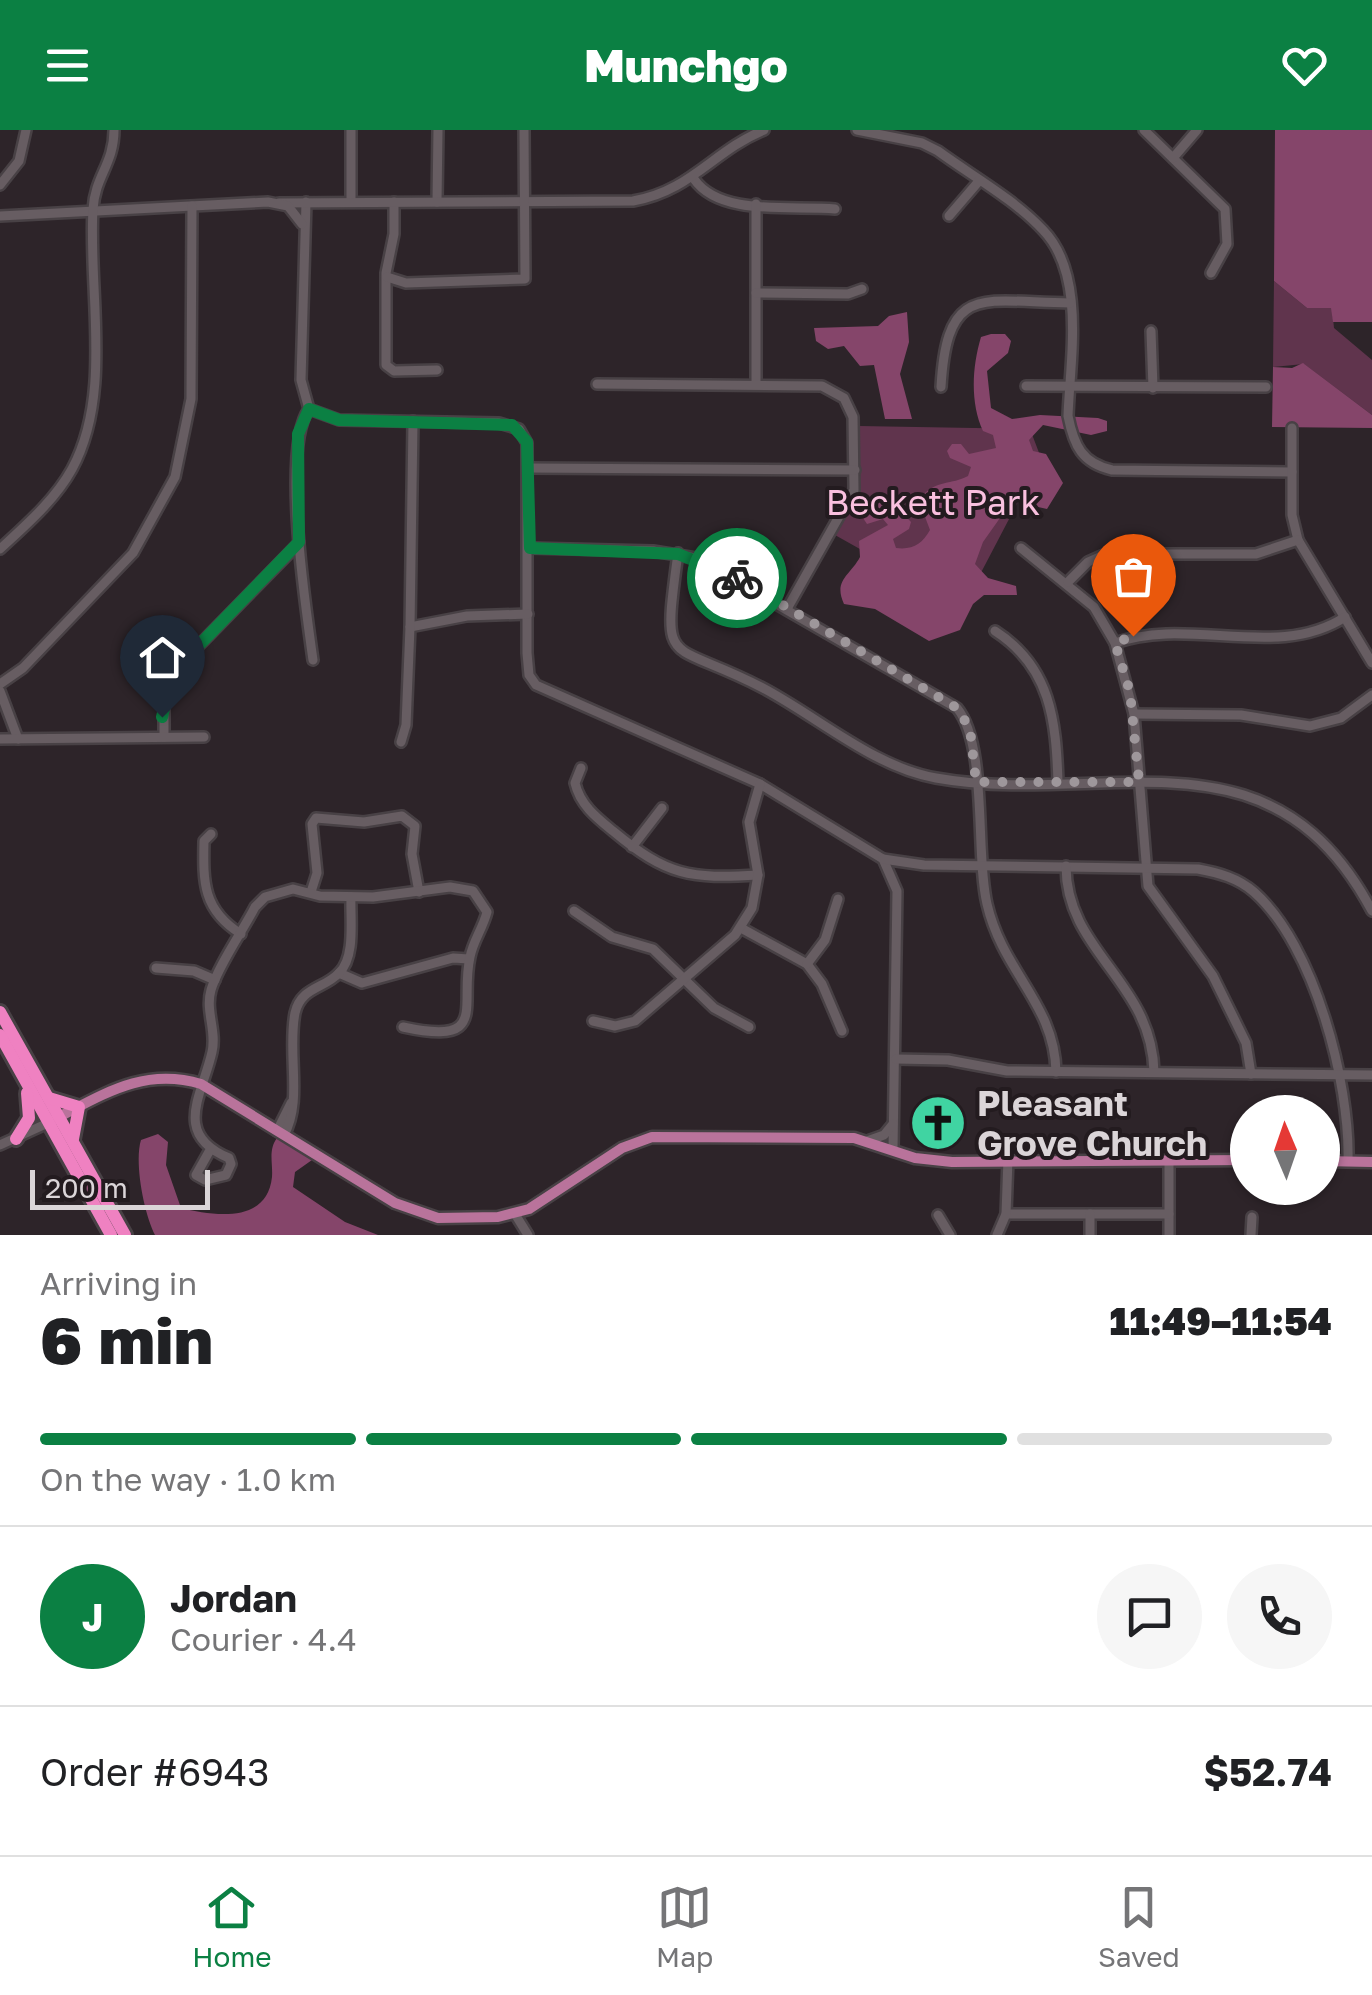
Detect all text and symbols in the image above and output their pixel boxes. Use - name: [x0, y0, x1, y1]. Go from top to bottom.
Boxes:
- icon: menu: [40, 38, 95, 93]
- text: Munchgo: [584, 38, 788, 92]
- icon: heart: [1277, 38, 1332, 93]
- park label: Beckett Park: [826, 481, 1040, 523]
- courier: [687, 528, 787, 628]
- pin: [1091, 534, 1176, 637]
- icon: bag: [1106, 549, 1161, 604]
- icon: bike: [710, 551, 765, 606]
- pin: [120, 615, 205, 718]
- icon: home: [135, 630, 190, 685]
- place label: Pleasant Grove Church: [977, 1082, 1207, 1164]
- church icon: Pleasant Grove Church: [908, 1093, 968, 1153]
- north arrow: [1230, 1095, 1340, 1205]
- map controls: [1230, 1095, 1340, 1205]
- scale bar: [30, 1165, 210, 1210]
- text: 200 m: [45, 1171, 128, 1204]
- text: Arriving in: [40, 1264, 197, 1302]
- text: 11:49–11:54: [1109, 1298, 1332, 1343]
- text: 6 min: [40, 1300, 213, 1378]
- text: On the way · 1.0 km: [40, 1460, 336, 1498]
- button: chat: [1097, 1564, 1202, 1669]
- button: phone: [1227, 1564, 1332, 1669]
- text: Jordan: [170, 1575, 297, 1620]
- text: J: [82, 1594, 103, 1639]
- text: Courier · 4.4: [170, 1620, 357, 1658]
- text: Order #6943: [40, 1749, 270, 1794]
- text: $52.74: [1204, 1749, 1332, 1794]
- tab: Home: [192, 1880, 271, 1973]
- tab: Map: [656, 1880, 713, 1973]
- tab: Saved: [1098, 1880, 1180, 1973]

